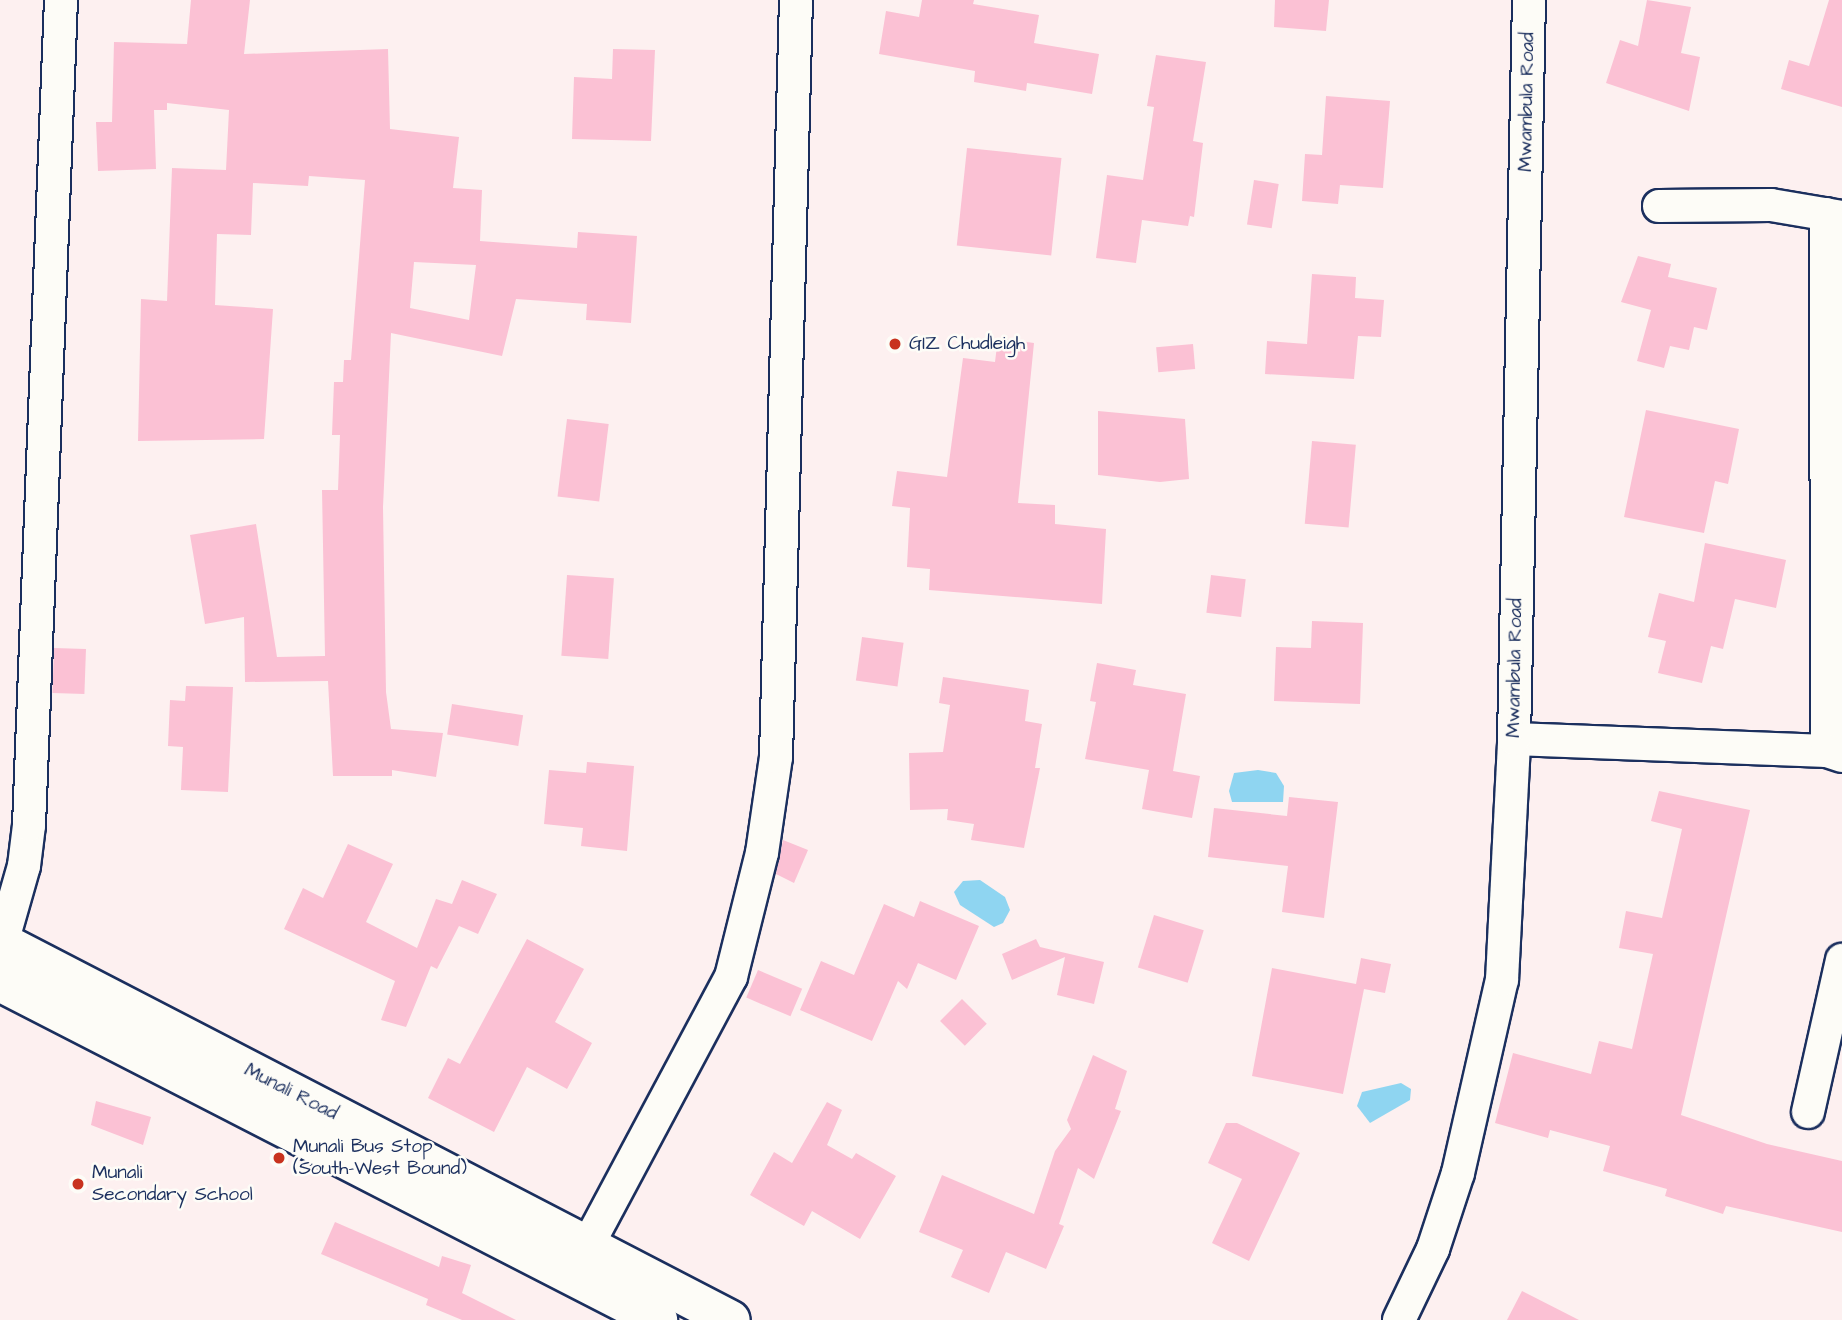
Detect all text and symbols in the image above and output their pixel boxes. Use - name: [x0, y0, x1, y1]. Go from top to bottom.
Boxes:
- street label: Mwambula Road: [1514, 32, 1540, 172]
- place label: GIZ Chudleigh: [909, 333, 1025, 355]
- marker: GIZ Chudleigh: [887, 336, 903, 352]
- street label: Mwambula Road: [1502, 598, 1528, 738]
- street label: Munali Road: [241, 1059, 341, 1125]
- place label: Munali Bus Stop (South-West Bound): [293, 1136, 467, 1180]
- marker: Munali Bus Stop (South-West Bound): [271, 1150, 287, 1166]
- place label: Munali Secondary School: [92, 1162, 253, 1206]
- marker: Munali Secondary School: [70, 1176, 86, 1192]

